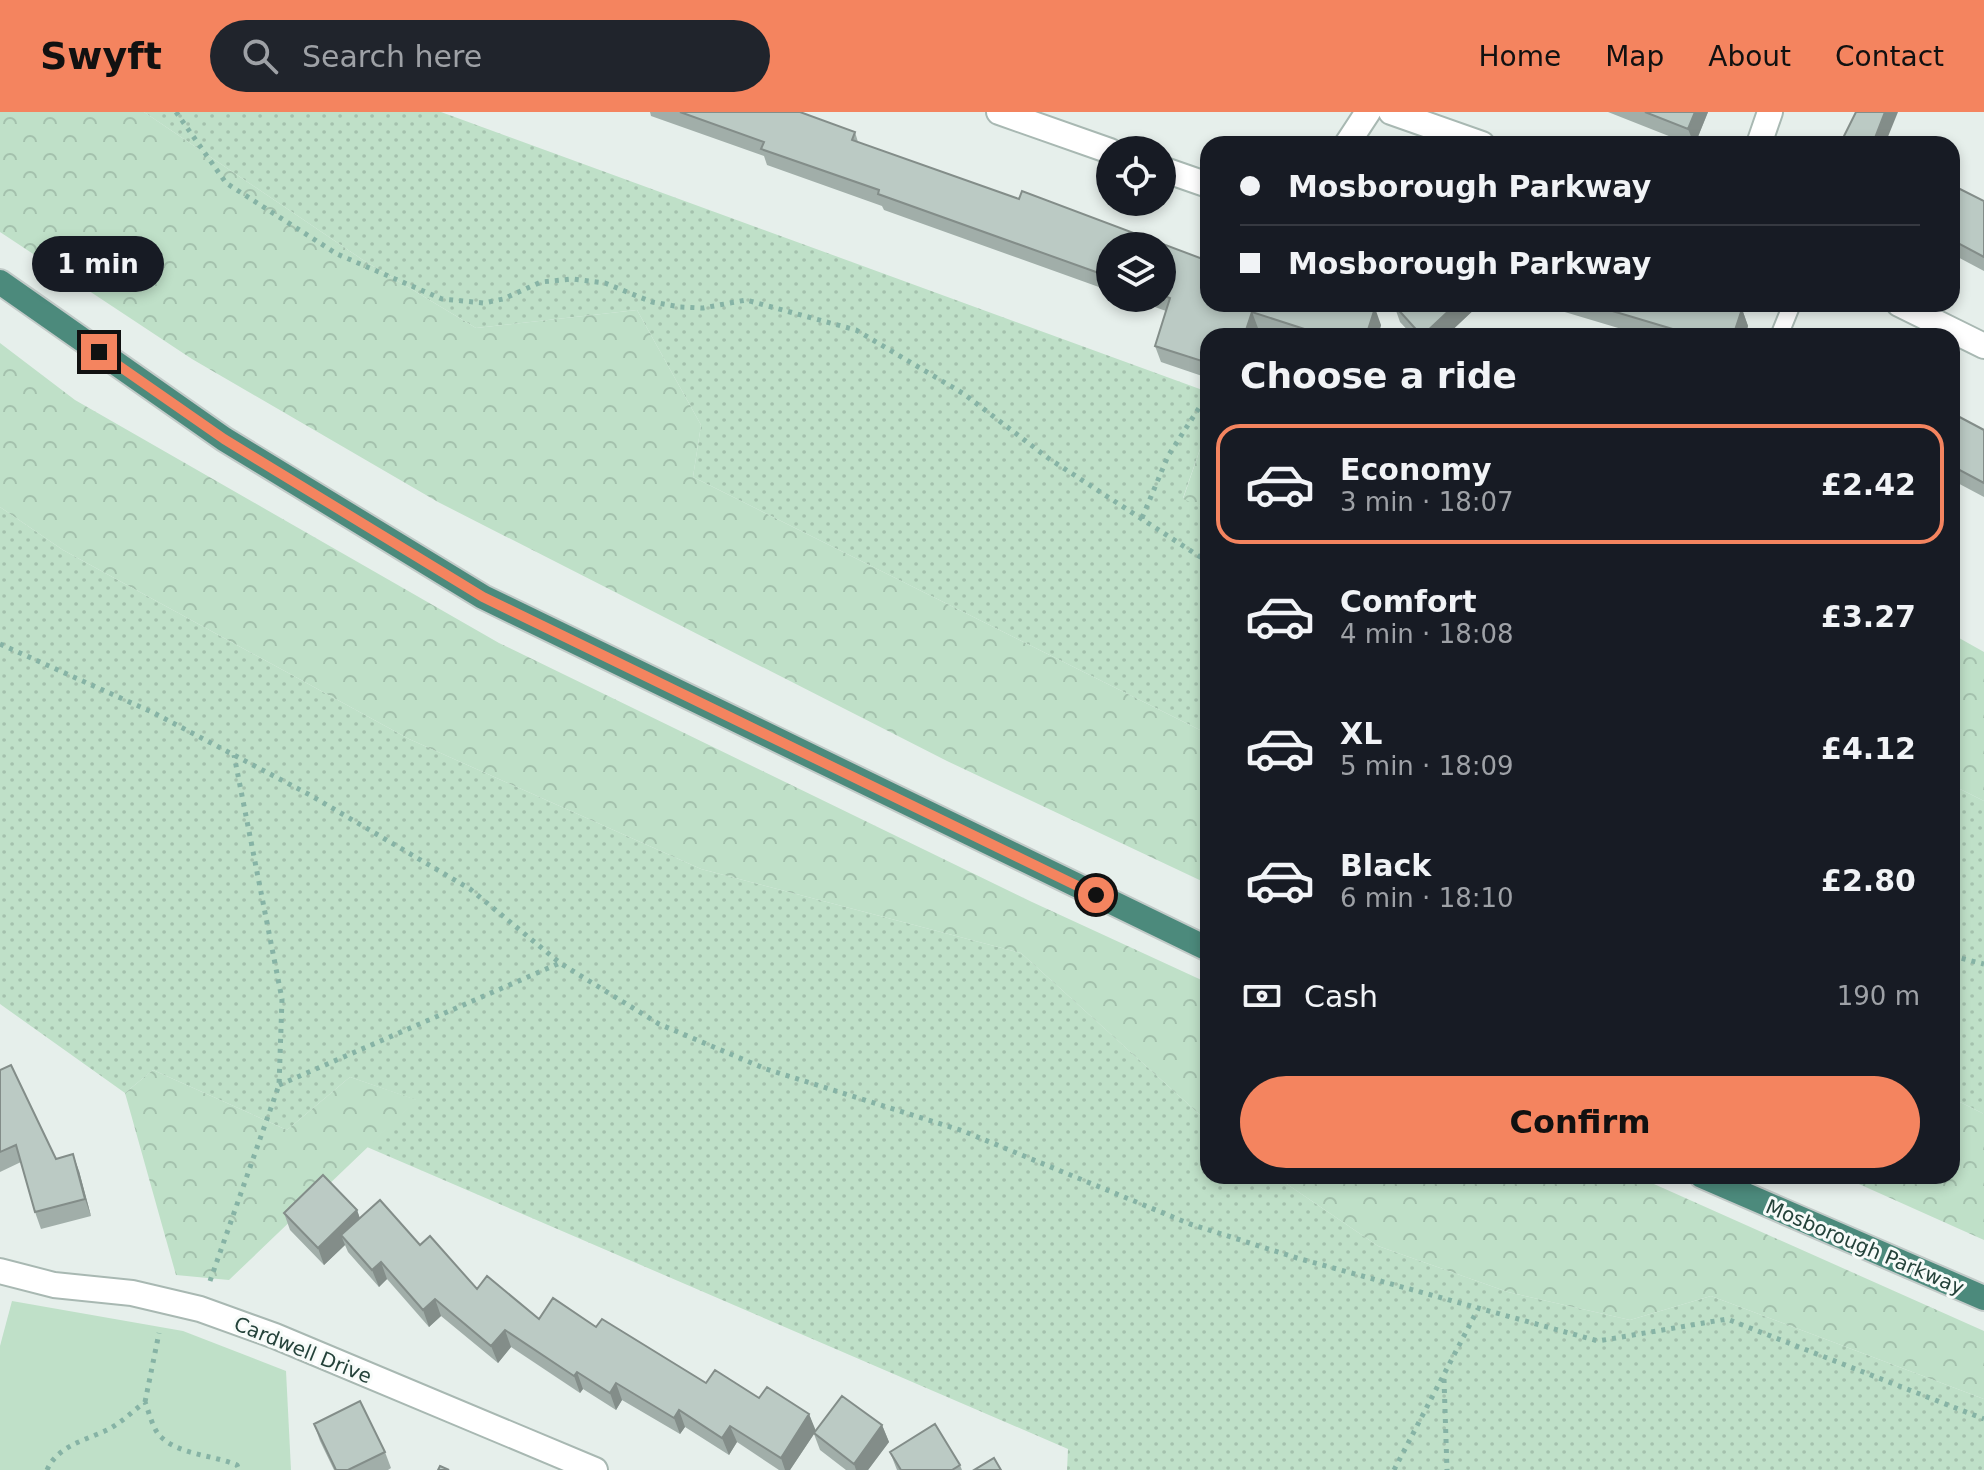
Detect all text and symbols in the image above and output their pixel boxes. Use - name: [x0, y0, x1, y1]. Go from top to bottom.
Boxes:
- search box: [210, 20, 770, 92]
- text: Swyft: [40, 34, 162, 78]
- icon: search: [238, 34, 282, 78]
- text: Search here: [302, 39, 482, 74]
- text: Home: [1478, 40, 1561, 73]
- text: Map: [1605, 40, 1664, 73]
- text: About: [1708, 40, 1791, 73]
- text: Contact: [1835, 40, 1944, 73]
- map controls: [1096, 136, 1176, 312]
- button: locate: [1096, 136, 1176, 216]
- text: Mosborough Parkway: [1288, 169, 1651, 204]
- button: layers: [1096, 232, 1176, 312]
- callout: 1 min: [33, 236, 165, 292]
- text: Mosborough Parkway: [1288, 246, 1651, 281]
- text: 1 min: [57, 249, 139, 279]
- route end: [81, 334, 117, 370]
- text: Choose a ride: [1240, 355, 1517, 396]
- icon: car: [1244, 448, 1316, 520]
- text: Economy: [1340, 452, 1492, 487]
- text: £2.42: [1821, 467, 1916, 502]
- text: 3 min · 18:07: [1340, 487, 1514, 517]
- icon: car: [1244, 580, 1316, 652]
- text: Comfort: [1340, 584, 1477, 619]
- text: £3.27: [1821, 599, 1916, 634]
- text: 4 min · 18:08: [1340, 619, 1514, 649]
- icon: car: [1244, 712, 1316, 784]
- text: XL: [1340, 716, 1382, 751]
- text: £4.12: [1821, 731, 1916, 766]
- text: 5 min · 18:09: [1340, 751, 1514, 781]
- icon: car: [1244, 844, 1316, 916]
- text: Black: [1340, 848, 1431, 883]
- text: £2.80: [1821, 863, 1916, 898]
- route start: [1078, 877, 1114, 913]
- text: 6 min · 18:10: [1340, 883, 1514, 913]
- icon: cash: [1240, 974, 1284, 1018]
- text: Cash: [1304, 979, 1378, 1014]
- text: 190 m: [1837, 981, 1920, 1011]
- button: Confirm: [1240, 1076, 1920, 1168]
- street label: Mosborough Parkway: [1762, 1194, 1968, 1300]
- street label: Cardwell Drive: [231, 1311, 375, 1389]

